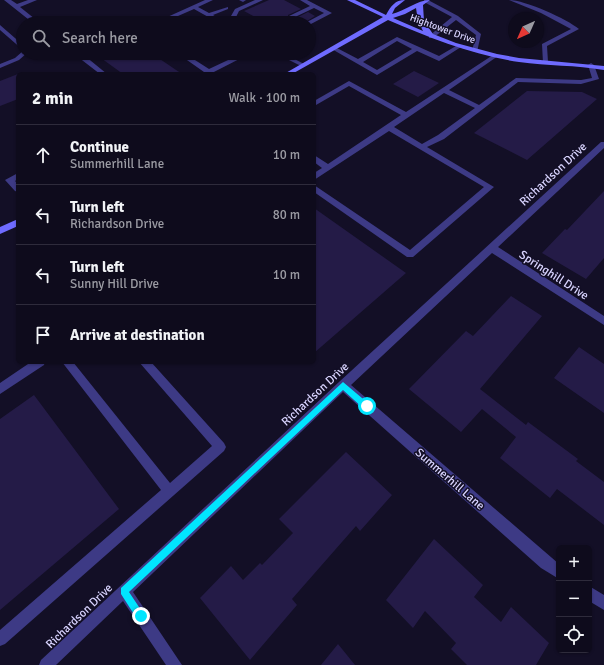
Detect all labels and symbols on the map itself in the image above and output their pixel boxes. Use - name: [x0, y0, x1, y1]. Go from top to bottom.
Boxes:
- street label: Hightower Drive: [408, 11, 477, 46]
- north arrow: [508, 12, 544, 48]
- street label: Richardson Drive: [516, 139, 590, 209]
- street label: Springhill Drive: [516, 247, 591, 303]
- street label: Richardson Drive: [278, 359, 352, 429]
- route start: [358, 397, 376, 415]
- street label: Summerhill Lane: [412, 445, 487, 514]
- street label: Richardson Drive: [43, 581, 116, 652]
- route end: [132, 607, 150, 625]

